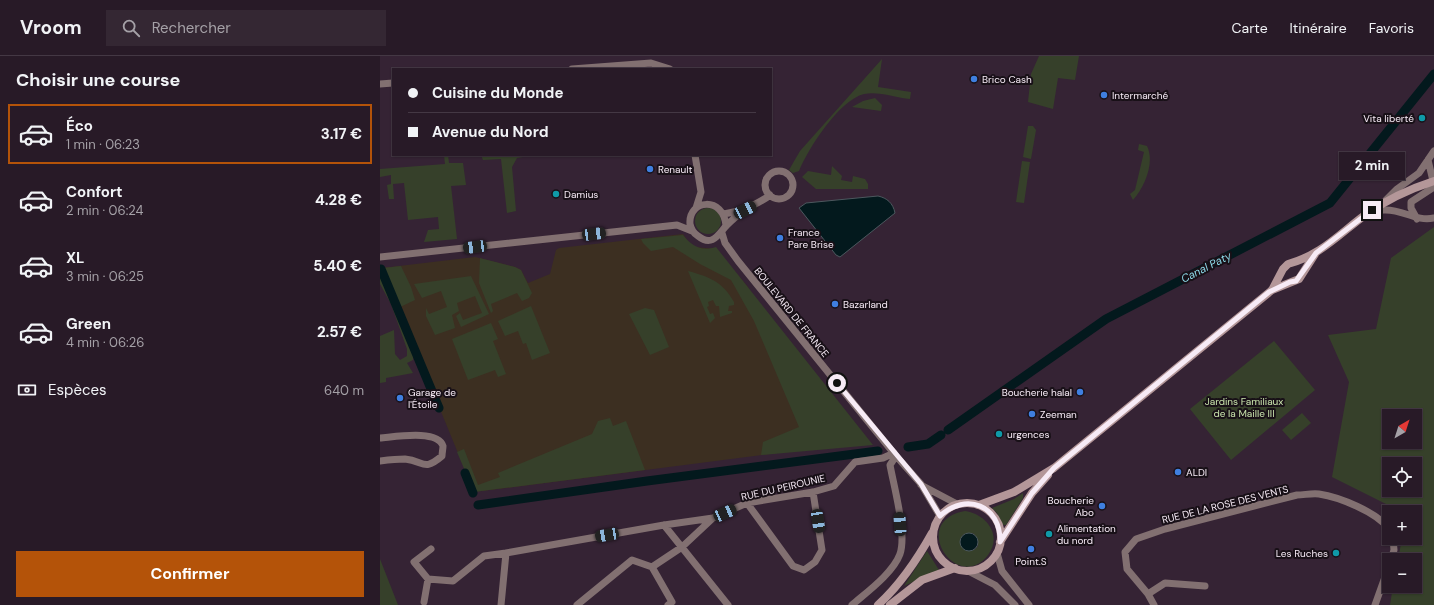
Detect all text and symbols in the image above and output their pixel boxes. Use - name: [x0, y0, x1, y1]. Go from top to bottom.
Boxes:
- search box: [106, 10, 386, 46]
- text: Vroom: [20, 15, 82, 40]
- icon: search: [120, 17, 142, 39]
- text: Rechercher: [152, 18, 231, 38]
- text: Carte: [1232, 19, 1268, 37]
- text: Itinéraire: [1290, 19, 1347, 37]
- text: Favoris: [1369, 19, 1414, 37]
- text: Choisir une course: [16, 68, 180, 92]
- place label: Brico Cash: [982, 73, 1032, 86]
- marker: Brico Cash: [969, 74, 979, 84]
- text: Cuisine du Monde: [432, 83, 563, 103]
- place label: Intermarché: [1112, 89, 1169, 102]
- marker: Intermarché: [1099, 90, 1109, 100]
- place label: Vita liberté: [1363, 112, 1414, 125]
- marker: Vita liberté: [1417, 113, 1427, 123]
- icon: car: [18, 116, 54, 152]
- text: Éco: [66, 116, 93, 136]
- text: Avenue du Nord: [432, 122, 549, 142]
- text: 3.17 €: [321, 124, 362, 144]
- text: 1 min · 06:23: [66, 136, 140, 153]
- callout: 2 min: [1339, 152, 1405, 180]
- text: 2 min: [1355, 157, 1389, 174]
- place label: Renault: [658, 163, 692, 176]
- marker: Renault: [645, 164, 655, 174]
- icon: car: [18, 182, 54, 218]
- text: Confort: [66, 182, 123, 202]
- place label: Damius: [564, 188, 598, 201]
- marker: Damius: [551, 189, 561, 199]
- text: 4.28 €: [315, 190, 362, 210]
- car: [732, 199, 758, 221]
- route end: [1363, 201, 1381, 219]
- text: 2 min · 06:24: [66, 202, 143, 219]
- place label: France Pare Brise: [788, 226, 834, 251]
- car: [581, 227, 607, 241]
- marker: France Pare Brise: [775, 233, 785, 243]
- car: [462, 240, 488, 254]
- icon: car: [18, 248, 54, 284]
- text: XL: [66, 248, 84, 268]
- water label: Canal Paty: [1178, 248, 1234, 286]
- text: 5.40 €: [313, 256, 362, 276]
- street label: BOULEVARD DE FRANCE: [751, 265, 832, 360]
- text: 3 min · 06:25: [66, 268, 144, 285]
- place label: Bazarland: [843, 298, 888, 311]
- marker: Bazarland: [830, 299, 840, 309]
- icon: car: [18, 314, 54, 350]
- text: Green: [66, 314, 111, 334]
- text: 2.57 €: [317, 322, 362, 342]
- text: 4 min · 06:26: [66, 334, 144, 351]
- route start: [828, 374, 846, 392]
- icon: cash: [16, 379, 38, 401]
- text: Espèces: [48, 380, 107, 400]
- text: 640 m: [324, 382, 364, 399]
- place label: Garage de l'Étoile: [408, 386, 456, 411]
- place label: Boucherie halal: [1002, 386, 1072, 399]
- marker: Boucherie halal: [1075, 387, 1085, 397]
- marker: Garage de l'Étoile: [395, 393, 405, 403]
- park label: Jardins Familiaux de la Maille III: [1205, 395, 1283, 420]
- place label: Zeeman: [1040, 408, 1077, 421]
- marker: Zeeman: [1027, 409, 1037, 419]
- north arrow: [1382, 409, 1422, 449]
- map controls: [1382, 409, 1422, 593]
- place label: urgences: [1007, 428, 1050, 441]
- marker: urgences: [994, 429, 1004, 439]
- button: locate: [1382, 457, 1422, 497]
- place label: ALDI: [1186, 466, 1207, 479]
- marker: ALDI: [1173, 467, 1183, 477]
- street label: RUE DU PEIROUNIE: [740, 471, 827, 503]
- street label: RUE DE LA ROSE DES VENTS: [1161, 482, 1290, 526]
- place label: Boucherie Abo: [1047, 494, 1094, 519]
- marker: Boucherie Abo: [1097, 501, 1107, 511]
- car: [712, 503, 738, 523]
- button: +: [1382, 505, 1422, 545]
- car: [810, 508, 826, 534]
- car: [893, 512, 907, 536]
- place label: Alimentation du nord: [1057, 522, 1116, 547]
- car: [594, 527, 620, 543]
- marker: Alimentation du nord: [1044, 529, 1054, 539]
- marker: Point.S: [1026, 544, 1036, 554]
- place label: Les Ruches: [1276, 547, 1328, 560]
- marker: Les Ruches: [1331, 548, 1341, 558]
- button: Confirmer: [16, 551, 364, 597]
- button: −: [1382, 553, 1422, 593]
- place label: Point.S: [1015, 555, 1047, 568]

